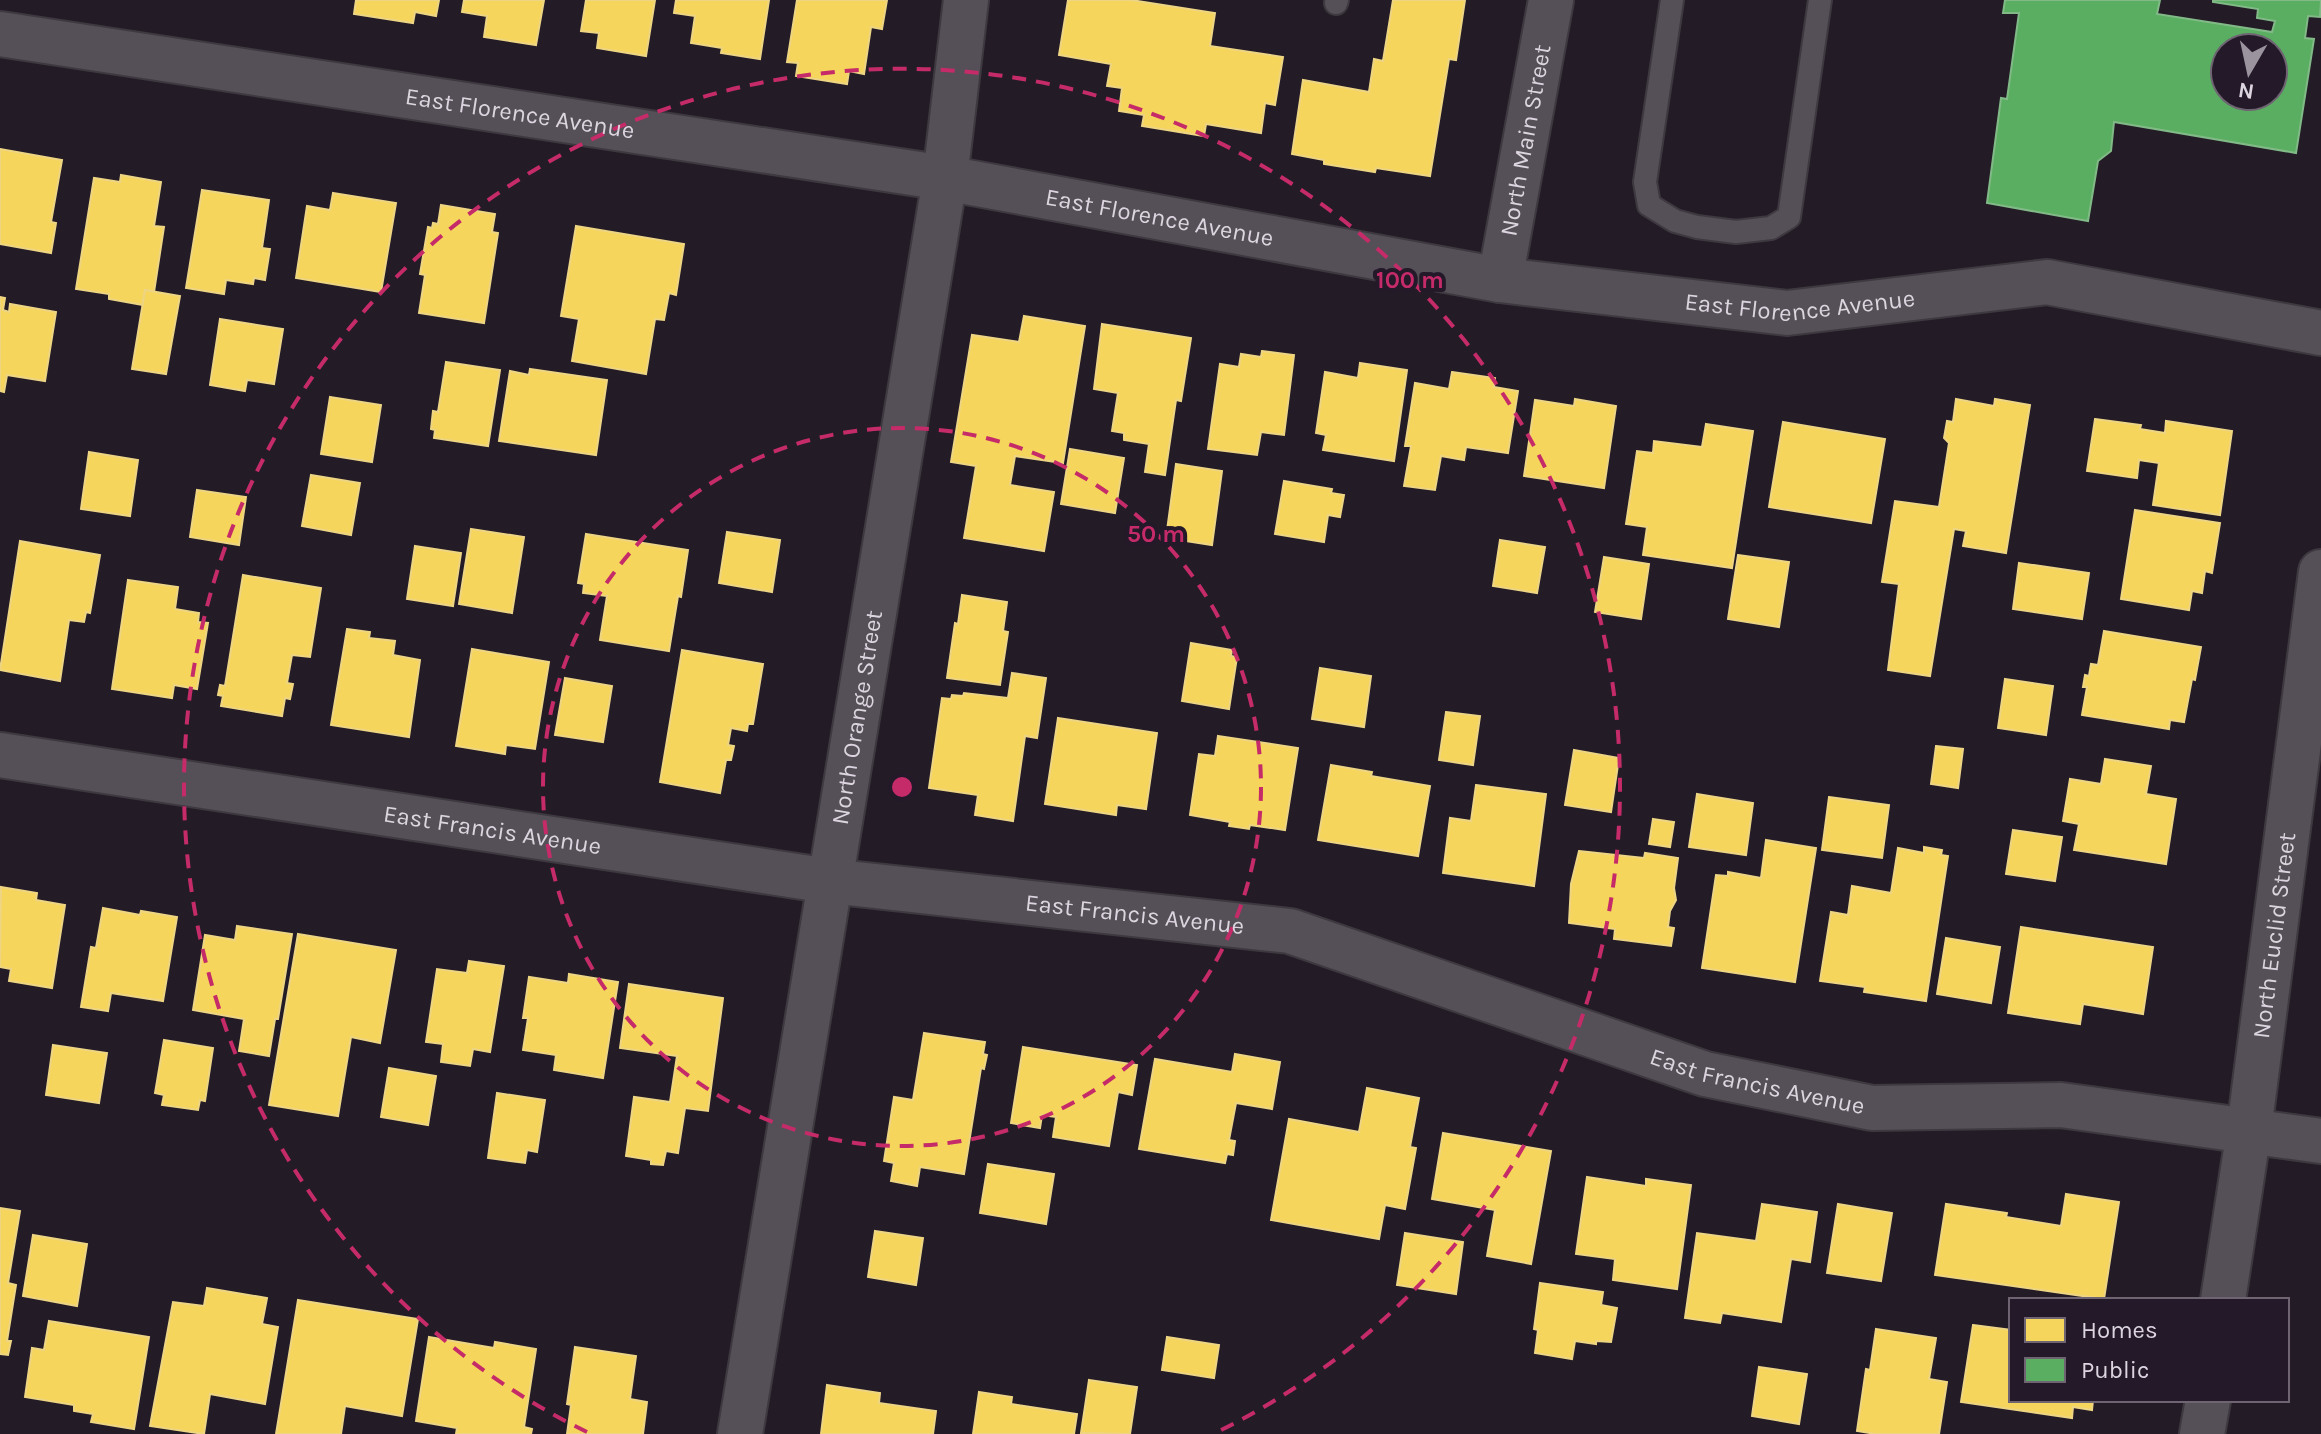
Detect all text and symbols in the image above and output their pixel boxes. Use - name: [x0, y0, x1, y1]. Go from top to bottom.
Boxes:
- north arrow: [2209, 32, 2289, 112]
- street label: North Main Street: [1494, 42, 1557, 238]
- text: N: [2236, 77, 2256, 105]
- street label: East Florence Avenue: [403, 82, 637, 145]
- street label: East Florence Avenue: [1043, 183, 1276, 252]
- text: 100 m: [1376, 266, 1444, 294]
- street label: East Florence Avenue: [1683, 284, 1916, 327]
- text: 50 m: [1127, 520, 1185, 548]
- street label: North Orange Street: [826, 608, 888, 827]
- centre of rings: [888, 773, 916, 801]
- street label: East Francis Avenue: [382, 799, 603, 860]
- street label: North Euclid Street: [2247, 831, 2301, 1040]
- street label: East Francis Avenue: [1024, 888, 1246, 940]
- street label: East Francis Avenue: [1646, 1042, 1867, 1120]
- legend: [2009, 1298, 2289, 1402]
- text: Homes: [2081, 1316, 2158, 1344]
- text: Public: [2081, 1356, 2149, 1384]

